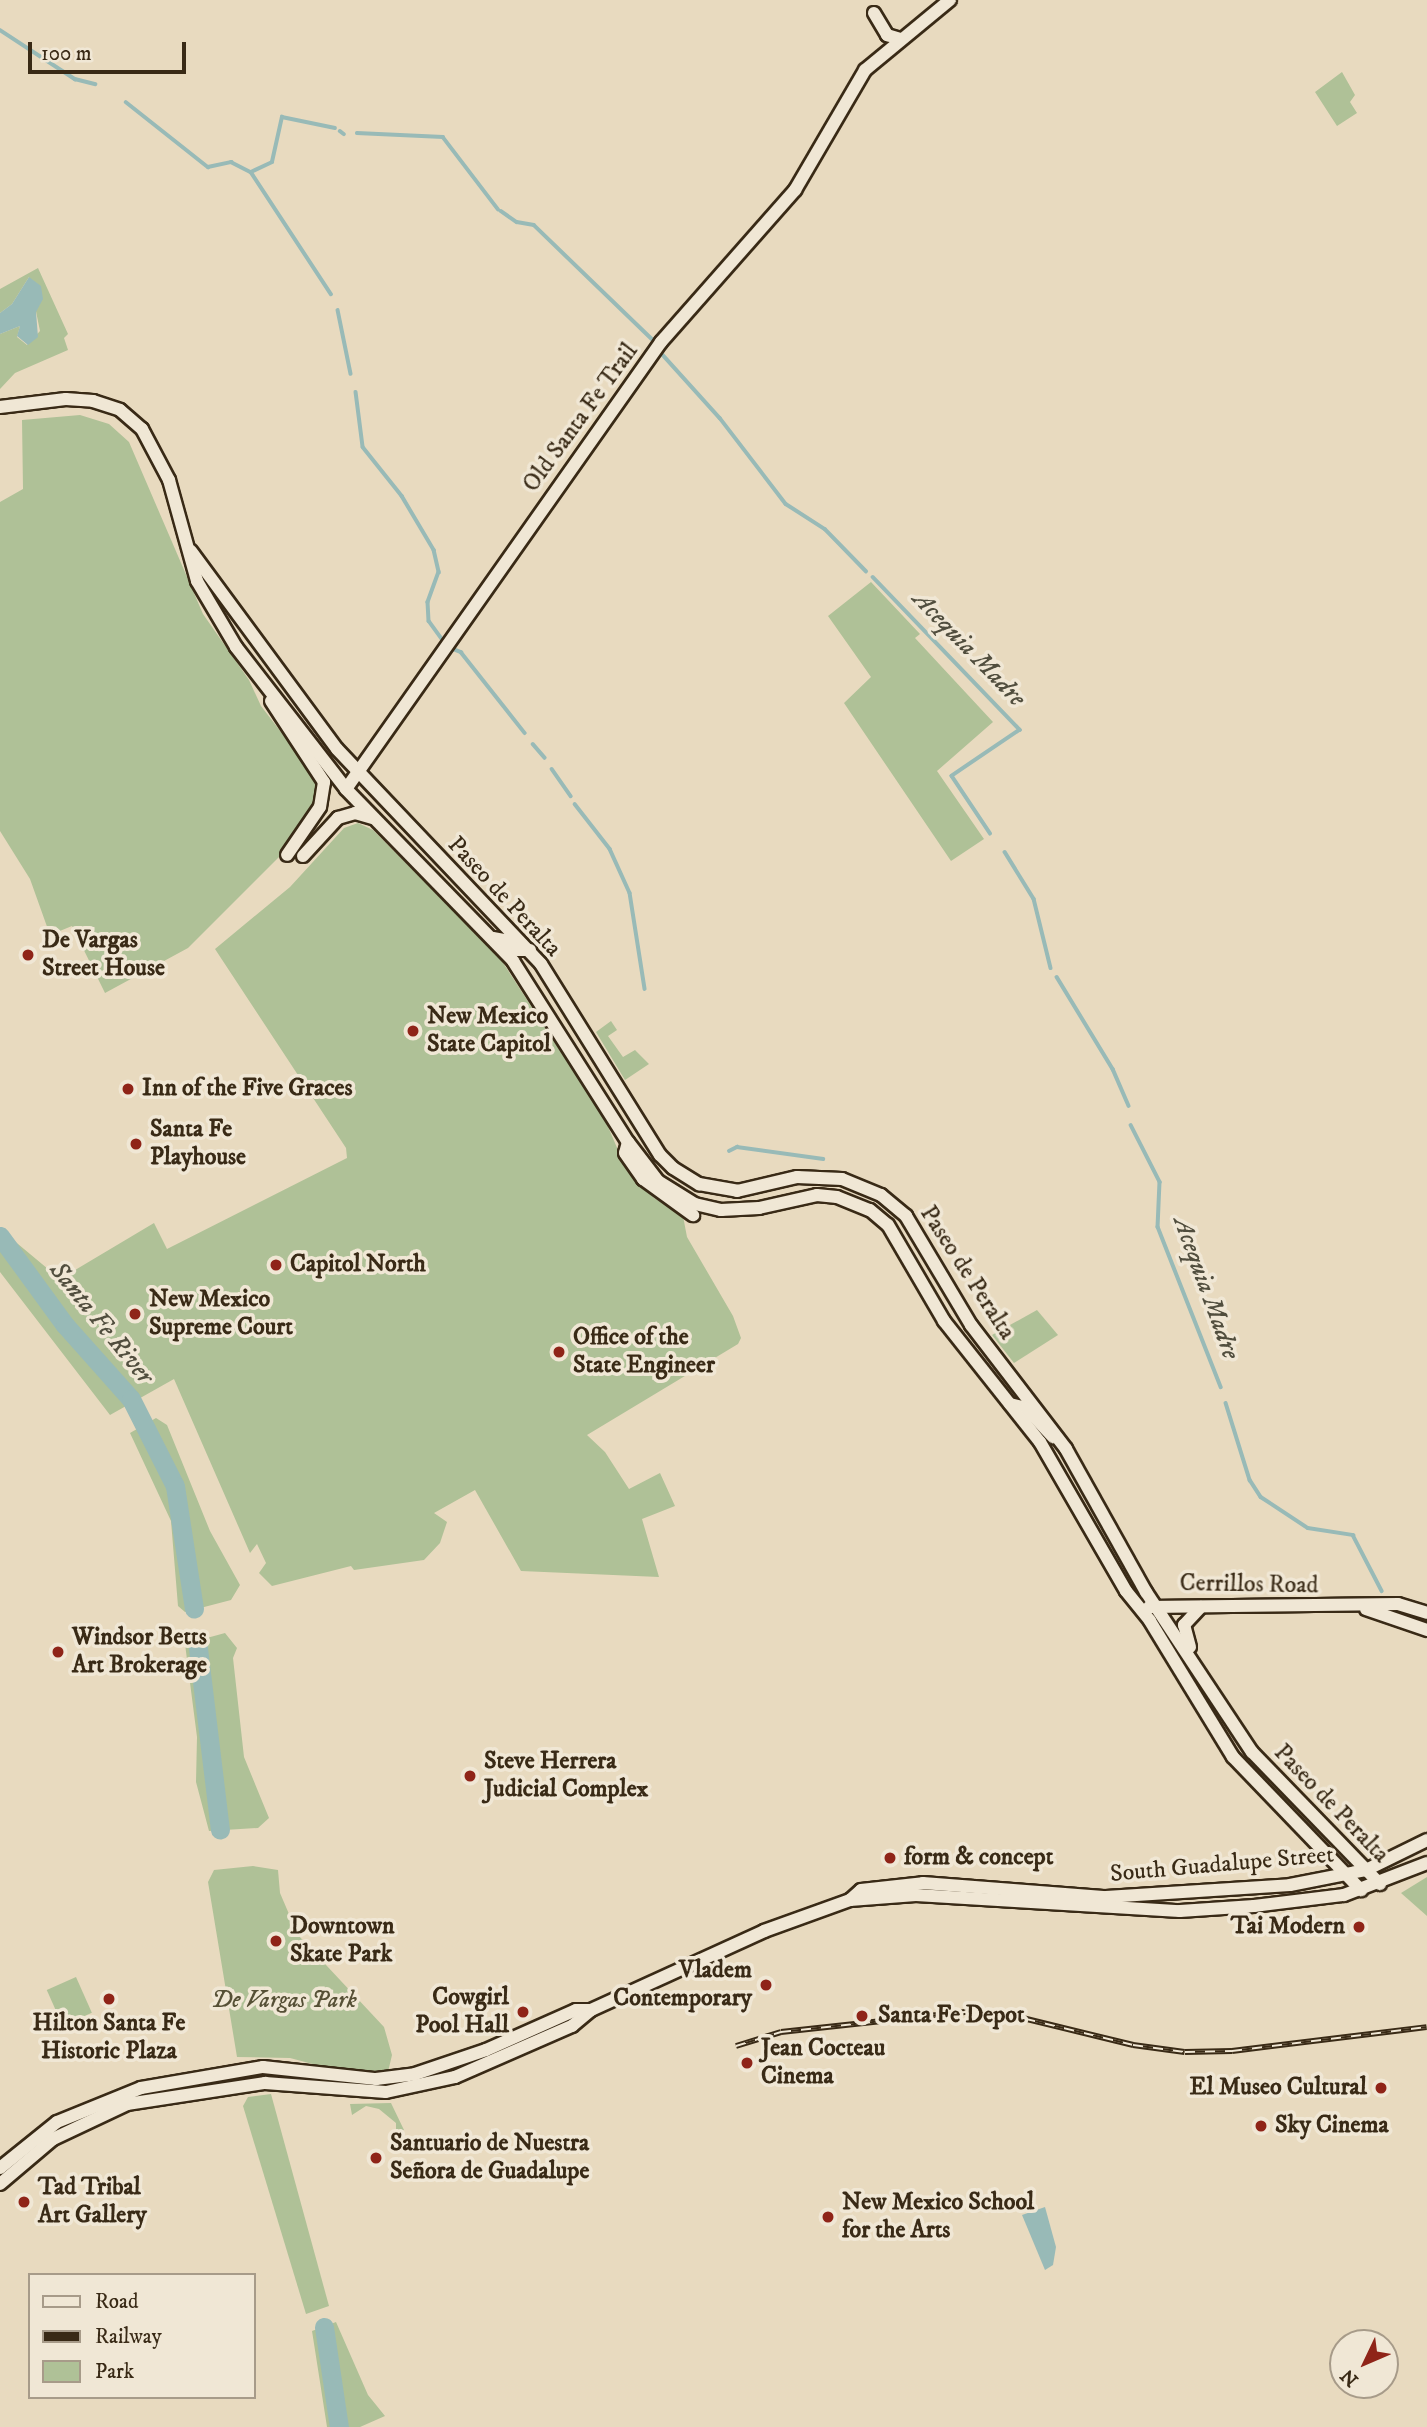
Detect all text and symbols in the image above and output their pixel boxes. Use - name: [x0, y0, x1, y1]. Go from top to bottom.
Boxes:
- scale bar: [32, 28, 189, 72]
- text: 100 m: [41, 41, 92, 67]
- street label: Old Santa Fe Trail: [517, 338, 645, 498]
- water label: Acequia Madre: [906, 585, 1032, 713]
- street label: Paseo de Peralta: [441, 831, 567, 963]
- place label: De Vargas Street House: [42, 927, 165, 983]
- marker: De Vargas Street House: [20, 947, 36, 963]
- place label: New Mexico State Capitol: [427, 1003, 551, 1059]
- marker: New Mexico State Capitol: [405, 1023, 421, 1039]
- place label: Inn of the Five Graces: [142, 1075, 352, 1103]
- marker: Inn of the Five Graces: [120, 1081, 136, 1097]
- place label: Santa Fe Playhouse: [150, 1116, 246, 1172]
- marker: Santa Fe Playhouse: [128, 1136, 144, 1152]
- street label: Paseo de Peralta: [913, 1201, 1021, 1345]
- water label: Acequia Madre: [1166, 1213, 1246, 1363]
- place label: Capitol North: [290, 1251, 426, 1279]
- water label: Santa Fe River: [42, 1255, 160, 1391]
- marker: Capitol North: [268, 1257, 284, 1273]
- place label: New Mexico Supreme Court: [149, 1286, 293, 1342]
- marker: New Mexico Supreme Court: [127, 1306, 143, 1322]
- place label: Office of the State Engineer: [573, 1324, 715, 1380]
- marker: Office of the State Engineer: [551, 1344, 567, 1360]
- street label: Cerrillos Road: [1179, 1569, 1319, 1601]
- place label: Windsor Betts Art Brokerage: [72, 1624, 207, 1680]
- marker: Windsor Betts Art Brokerage: [50, 1644, 66, 1660]
- street label: Paseo de Peralta: [1267, 1739, 1395, 1869]
- place label: Steve Herrera Judicial Complex: [484, 1748, 648, 1804]
- marker: Steve Herrera Judicial Complex: [462, 1768, 478, 1784]
- street label: South Guadalupe Street: [1109, 1841, 1335, 1889]
- place label: form & concept: [904, 1844, 1053, 1872]
- marker: form & concept: [882, 1850, 898, 1866]
- place label: Downtown Skate Park: [290, 1913, 394, 1969]
- place label: Tai Modern: [1231, 1913, 1345, 1941]
- marker: Tai Modern: [1351, 1919, 1367, 1935]
- marker: Downtown Skate Park: [268, 1933, 284, 1949]
- place label: Vladem Contemporary: [613, 1957, 752, 2013]
- marker: Vladem Contemporary: [758, 1977, 774, 1993]
- place label: Cowgirl Pool Hall: [415, 1984, 509, 2040]
- park label: De Vargas Park: [211, 1987, 357, 2015]
- marker: Hilton Santa Fe Historic Plaza: [101, 1991, 117, 2007]
- place label: Santa Fe Depot: [878, 2002, 1025, 2030]
- marker: Cowgirl Pool Hall: [515, 2004, 531, 2020]
- marker: Santa Fe Depot: [852, 2006, 872, 2026]
- place label: Hilton Santa Fe Historic Plaza: [33, 2010, 185, 2066]
- place label: Jean Cocteau Cinema: [761, 2035, 885, 2091]
- marker: Jean Cocteau Cinema: [739, 2055, 755, 2071]
- place label: El Museo Cultural: [1189, 2074, 1367, 2102]
- marker: El Museo Cultural: [1373, 2080, 1389, 2096]
- place label: Sky Cinema: [1275, 2112, 1389, 2140]
- marker: Sky Cinema: [1253, 2118, 1269, 2134]
- place label: Santuario de Nuestra Señora de Guadalupe: [390, 2130, 589, 2186]
- marker: Santuario de Nuestra Señora de Guadalupe: [368, 2150, 384, 2166]
- place label: Tad Tribal Art Gallery: [38, 2174, 147, 2230]
- place label: New Mexico School for the Arts: [842, 2189, 1034, 2245]
- marker: Tad Tribal Art Gallery: [16, 2194, 32, 2210]
- marker: New Mexico School for the Arts: [820, 2209, 836, 2225]
- legend: [28, 2273, 256, 2399]
- text: Road: [95, 2289, 139, 2315]
- text: Railway: [95, 2324, 162, 2350]
- north arrow: [1329, 2329, 1399, 2399]
- text: Park: [95, 2359, 134, 2385]
- text: N: [1336, 2364, 1364, 2391]

